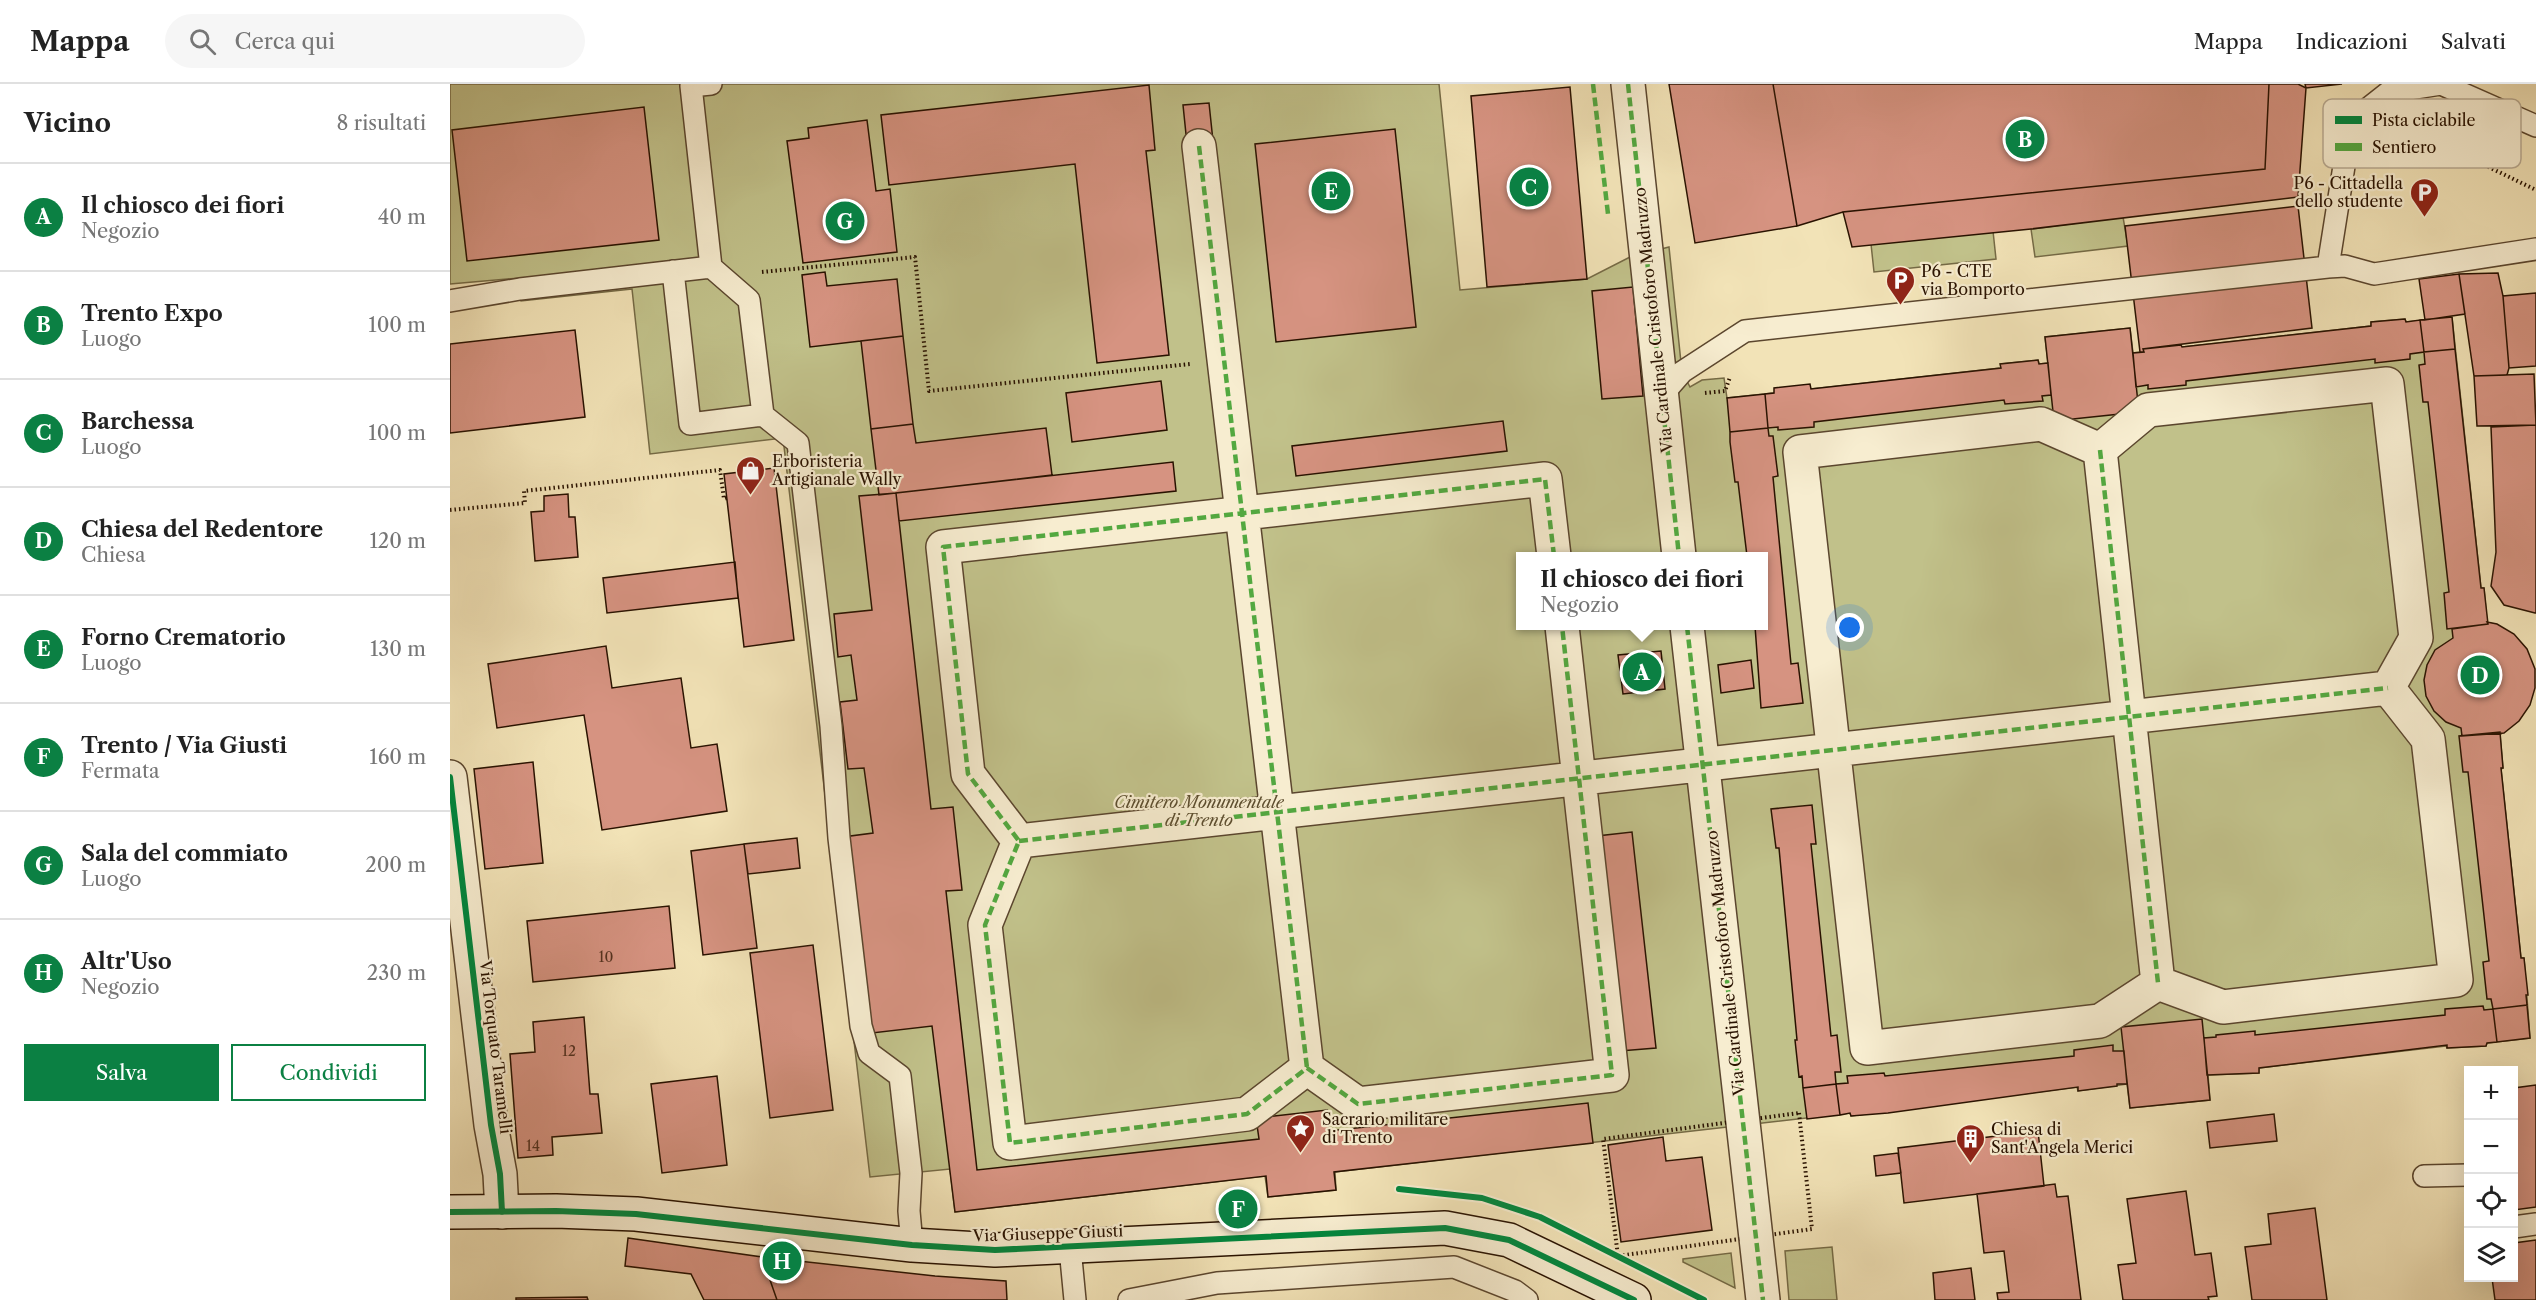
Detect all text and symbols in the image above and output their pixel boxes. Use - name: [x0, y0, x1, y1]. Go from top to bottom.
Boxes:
- search box: [165, 14, 585, 68]
- text: Mappa: [30, 24, 129, 58]
- icon: search: [186, 25, 219, 58]
- text: Cerca qui: [234, 28, 335, 55]
- text: Mappa: [2194, 29, 2263, 54]
- text: Indicazioni: [2296, 29, 2408, 54]
- text: Salvati: [2441, 29, 2506, 54]
- legend: [2323, 99, 2521, 168]
- text: Vicino: [24, 107, 111, 139]
- text: Pista ciclabile: [2372, 110, 2476, 130]
- text: 8 risultati: [337, 111, 426, 135]
- pin: B: [2006, 116, 2044, 162]
- text: Sentiero: [2372, 137, 2437, 157]
- pin: C: [1510, 164, 1548, 210]
- pin: E: [1312, 168, 1350, 214]
- place label: P6 - Cittadella dello studente: [2294, 173, 2404, 211]
- parking icon: P6 - Cittadella dello studente: [2408, 176, 2440, 218]
- street label: Via Cardinale Cristoforo Madruzzo: [1629, 186, 1677, 455]
- text: Il chiosco dei fiori: [81, 192, 284, 219]
- pin: G: [826, 198, 864, 244]
- text: A: [36, 205, 51, 229]
- text: 40 m: [378, 205, 426, 229]
- text: Negozio: [81, 219, 160, 243]
- place label: P6 - CTE via Bomporto: [1920, 261, 2025, 299]
- parking icon: P6 - CTE via Bomporto: [1884, 264, 1916, 306]
- text: Trento Expo: [81, 300, 223, 327]
- text: B: [36, 313, 51, 337]
- text: 100 m: [368, 313, 426, 337]
- text: Luogo: [81, 327, 141, 351]
- text: Barchessa: [81, 408, 194, 435]
- text: C: [35, 421, 52, 445]
- text: 100 m: [368, 421, 426, 445]
- text: Luogo: [81, 435, 141, 459]
- place label: Erboristeria Artigianale Wally: [771, 451, 903, 489]
- shop icon: Erboristeria Artigianale Wally: [735, 454, 767, 496]
- text: Chiesa del Redentore: [81, 516, 323, 543]
- text: D: [35, 529, 52, 553]
- text: 120 m: [369, 529, 426, 553]
- text: Chiesa: [81, 543, 146, 567]
- popup: [1516, 552, 1768, 630]
- text: Il chiosco dei fiori: [1540, 566, 1744, 593]
- text: Negozio: [1540, 593, 1619, 617]
- your location: [1835, 613, 1864, 642]
- text: Forno Crematorio: [81, 624, 286, 651]
- text: E: [36, 637, 51, 661]
- text: 130 m: [370, 637, 426, 661]
- pin: A: [1622, 650, 1662, 694]
- text: Luogo: [81, 651, 141, 675]
- pin: D: [2460, 652, 2500, 698]
- text: Trento / Via Giusti: [81, 732, 287, 759]
- text: F: [37, 745, 50, 769]
- text: 160 m: [369, 745, 426, 769]
- text: Fermata: [81, 759, 160, 783]
- park label: Cimitero Monumentale di Trento: [1114, 792, 1285, 830]
- street label: Via Cardinale Cristoforo Madruzzo: [1701, 829, 1749, 1098]
- text: Sala del commiato: [81, 840, 288, 867]
- text: G: [35, 853, 52, 877]
- text: 200 m: [365, 853, 426, 877]
- text: Luogo: [81, 867, 141, 891]
- text: Altr'Uso: [81, 948, 172, 975]
- house number: 10: [599, 948, 613, 966]
- street label: Via Torquato Taramelli: [475, 958, 517, 1135]
- text: H: [34, 961, 53, 985]
- text: 230 m: [367, 961, 426, 985]
- text: Negozio: [81, 975, 160, 999]
- house number: 12: [562, 1042, 576, 1060]
- button: Salva: [24, 1044, 219, 1101]
- button: Condividi: [231, 1044, 426, 1101]
- map controls: [2464, 1066, 2518, 1282]
- button: +: [2464, 1066, 2518, 1120]
- place label: Sacrario militare di Trento: [1322, 1109, 1448, 1147]
- place icon: Sacrario militare di Trento: [1285, 1112, 1317, 1154]
- place label: Chiesa di Sant'Angela Merici: [1991, 1119, 2133, 1157]
- button: −: [2464, 1120, 2518, 1174]
- building icon: Chiesa di Sant'Angela Merici: [1954, 1122, 1986, 1164]
- house number: 14: [526, 1137, 540, 1155]
- button: locate: [2464, 1174, 2518, 1228]
- pin: F: [1218, 1186, 1258, 1232]
- street label: Via Giuseppe Giusti: [971, 1220, 1124, 1246]
- button: layers: [2464, 1228, 2518, 1282]
- pin: H: [762, 1238, 802, 1284]

